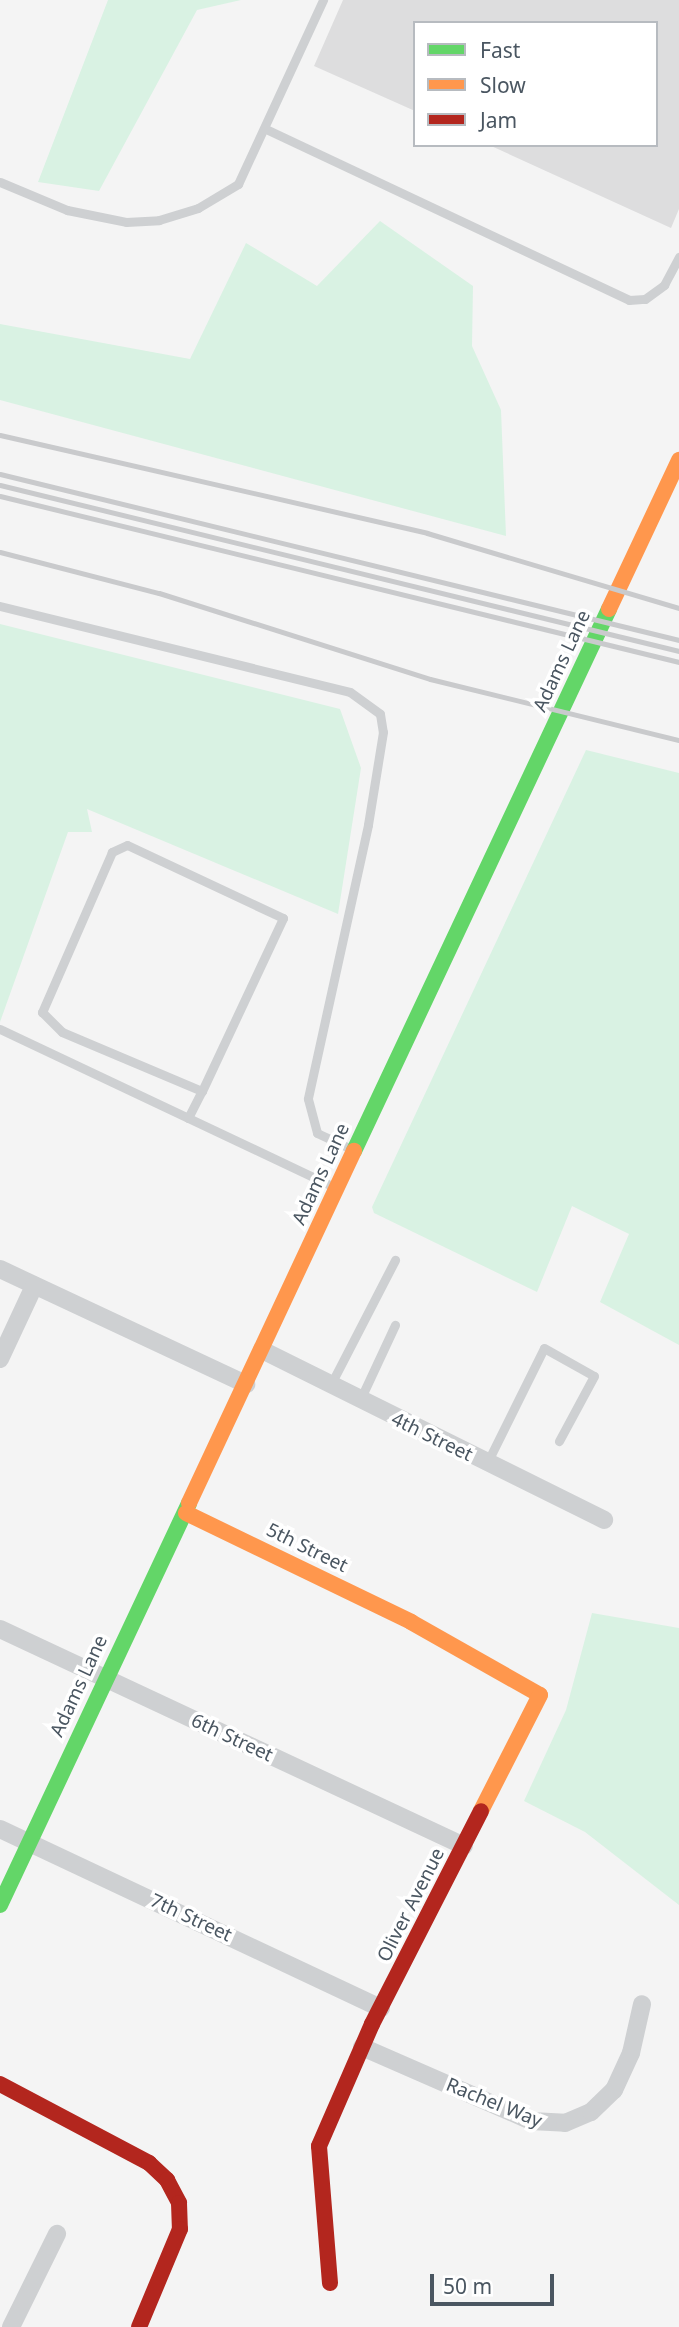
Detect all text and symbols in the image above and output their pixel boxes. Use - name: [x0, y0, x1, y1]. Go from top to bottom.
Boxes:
- legend: [413, 21, 658, 147]
- text: Fast: [480, 36, 520, 64]
- text: Slow: [480, 71, 526, 99]
- text: Jam: [480, 106, 517, 134]
- street label: Adams Lane: [529, 607, 595, 715]
- street label: Adams Lane: [288, 1120, 354, 1228]
- street label: 4th Street: [388, 1408, 476, 1466]
- street label: 5th Street: [263, 1519, 351, 1577]
- street label: Adams Lane: [46, 1632, 112, 1740]
- street label: 6th Street: [188, 1709, 276, 1767]
- street label: Oliver Avenue: [373, 1844, 449, 1966]
- street label: 7th Street: [147, 1889, 235, 1947]
- street label: Rachel Way: [443, 2073, 545, 2133]
- scale bar: [434, 2260, 558, 2304]
- text: 50 m: [443, 2272, 492, 2300]

